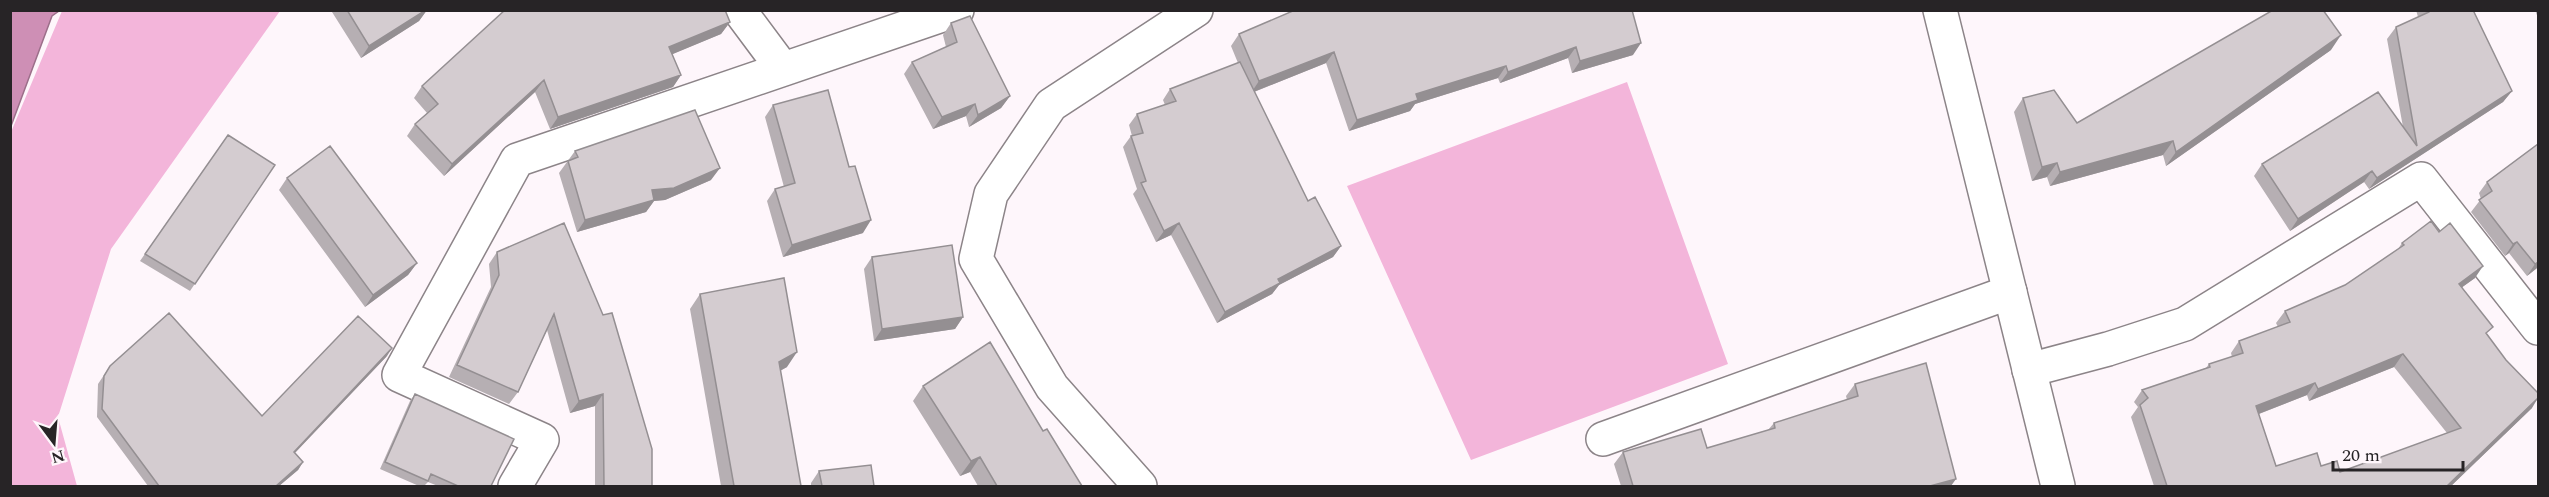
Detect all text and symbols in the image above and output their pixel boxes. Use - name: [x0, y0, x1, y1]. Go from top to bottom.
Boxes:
- north arrow: [24, 413, 84, 473]
- scale bar: [2333, 434, 2464, 472]
- text: 20 m: [2342, 442, 2380, 469]
- text: N: [48, 443, 67, 470]

